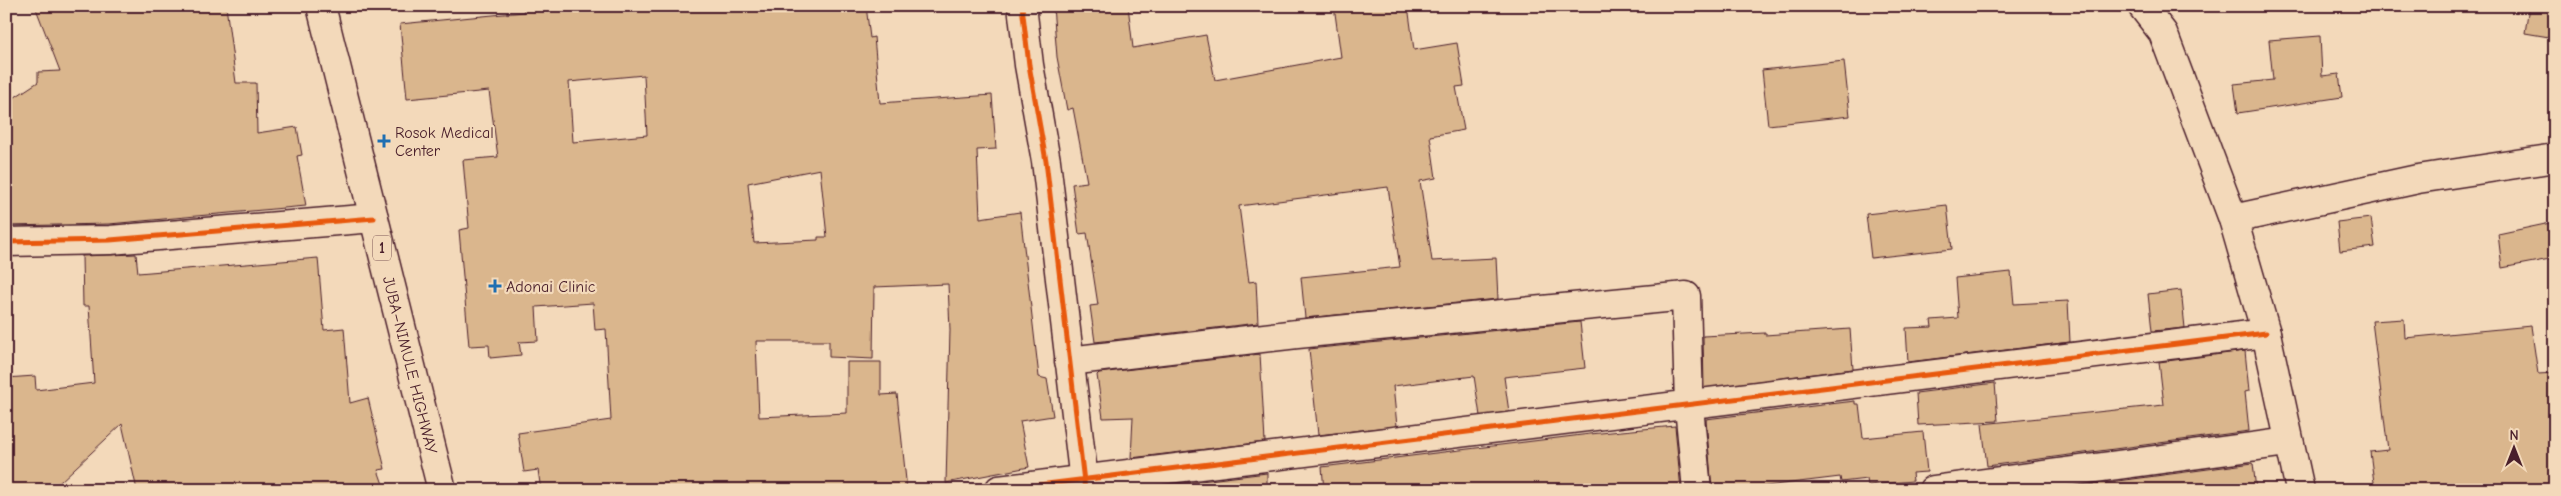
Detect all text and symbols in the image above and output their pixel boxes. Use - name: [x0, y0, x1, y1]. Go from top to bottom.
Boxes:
- place label: Rosok Medical Center: [395, 124, 494, 160]
- marker: Rosok Medical Center: [377, 134, 391, 148]
- road number: 1: [373, 236, 391, 260]
- street label: JUBA–NIMULE HIGHWAY: [379, 274, 441, 456]
- place label: Adonai Clinic: [506, 278, 596, 296]
- marker: Adonai Clinic: [488, 279, 502, 293]
- north arrow: [2488, 424, 2538, 474]
- text: N: [2509, 427, 2519, 444]

